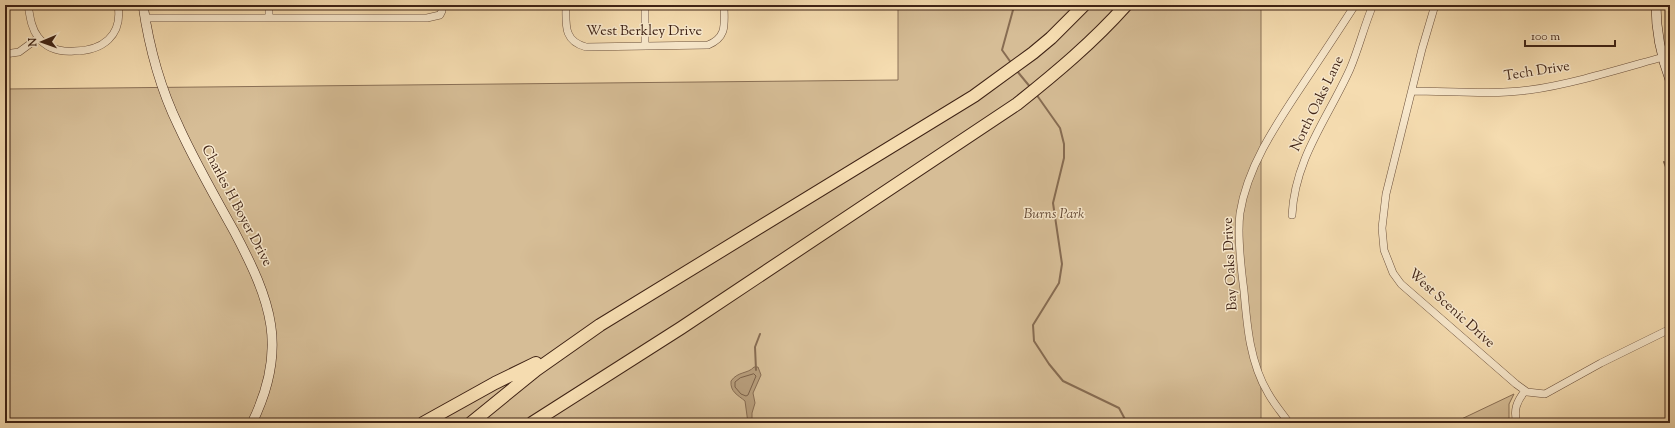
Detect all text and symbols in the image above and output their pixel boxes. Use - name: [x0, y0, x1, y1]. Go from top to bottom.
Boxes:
- north arrow: [22, 22, 62, 62]
- street label: West Berkley Drive: [586, 22, 702, 42]
- scale bar: [1525, 22, 1615, 48]
- text: 100 m: [1531, 28, 1560, 46]
- text: N: [25, 37, 41, 48]
- street label: North Oaks Lane: [1286, 53, 1350, 155]
- street label: Tech Drive: [1503, 57, 1571, 87]
- street label: Charles H Boyer Drive: [195, 142, 277, 270]
- park label: Burns Park: [1024, 205, 1085, 225]
- street label: Bay Oaks Drive: [1219, 217, 1243, 311]
- street label: West Scenic Drive: [1403, 265, 1499, 353]

